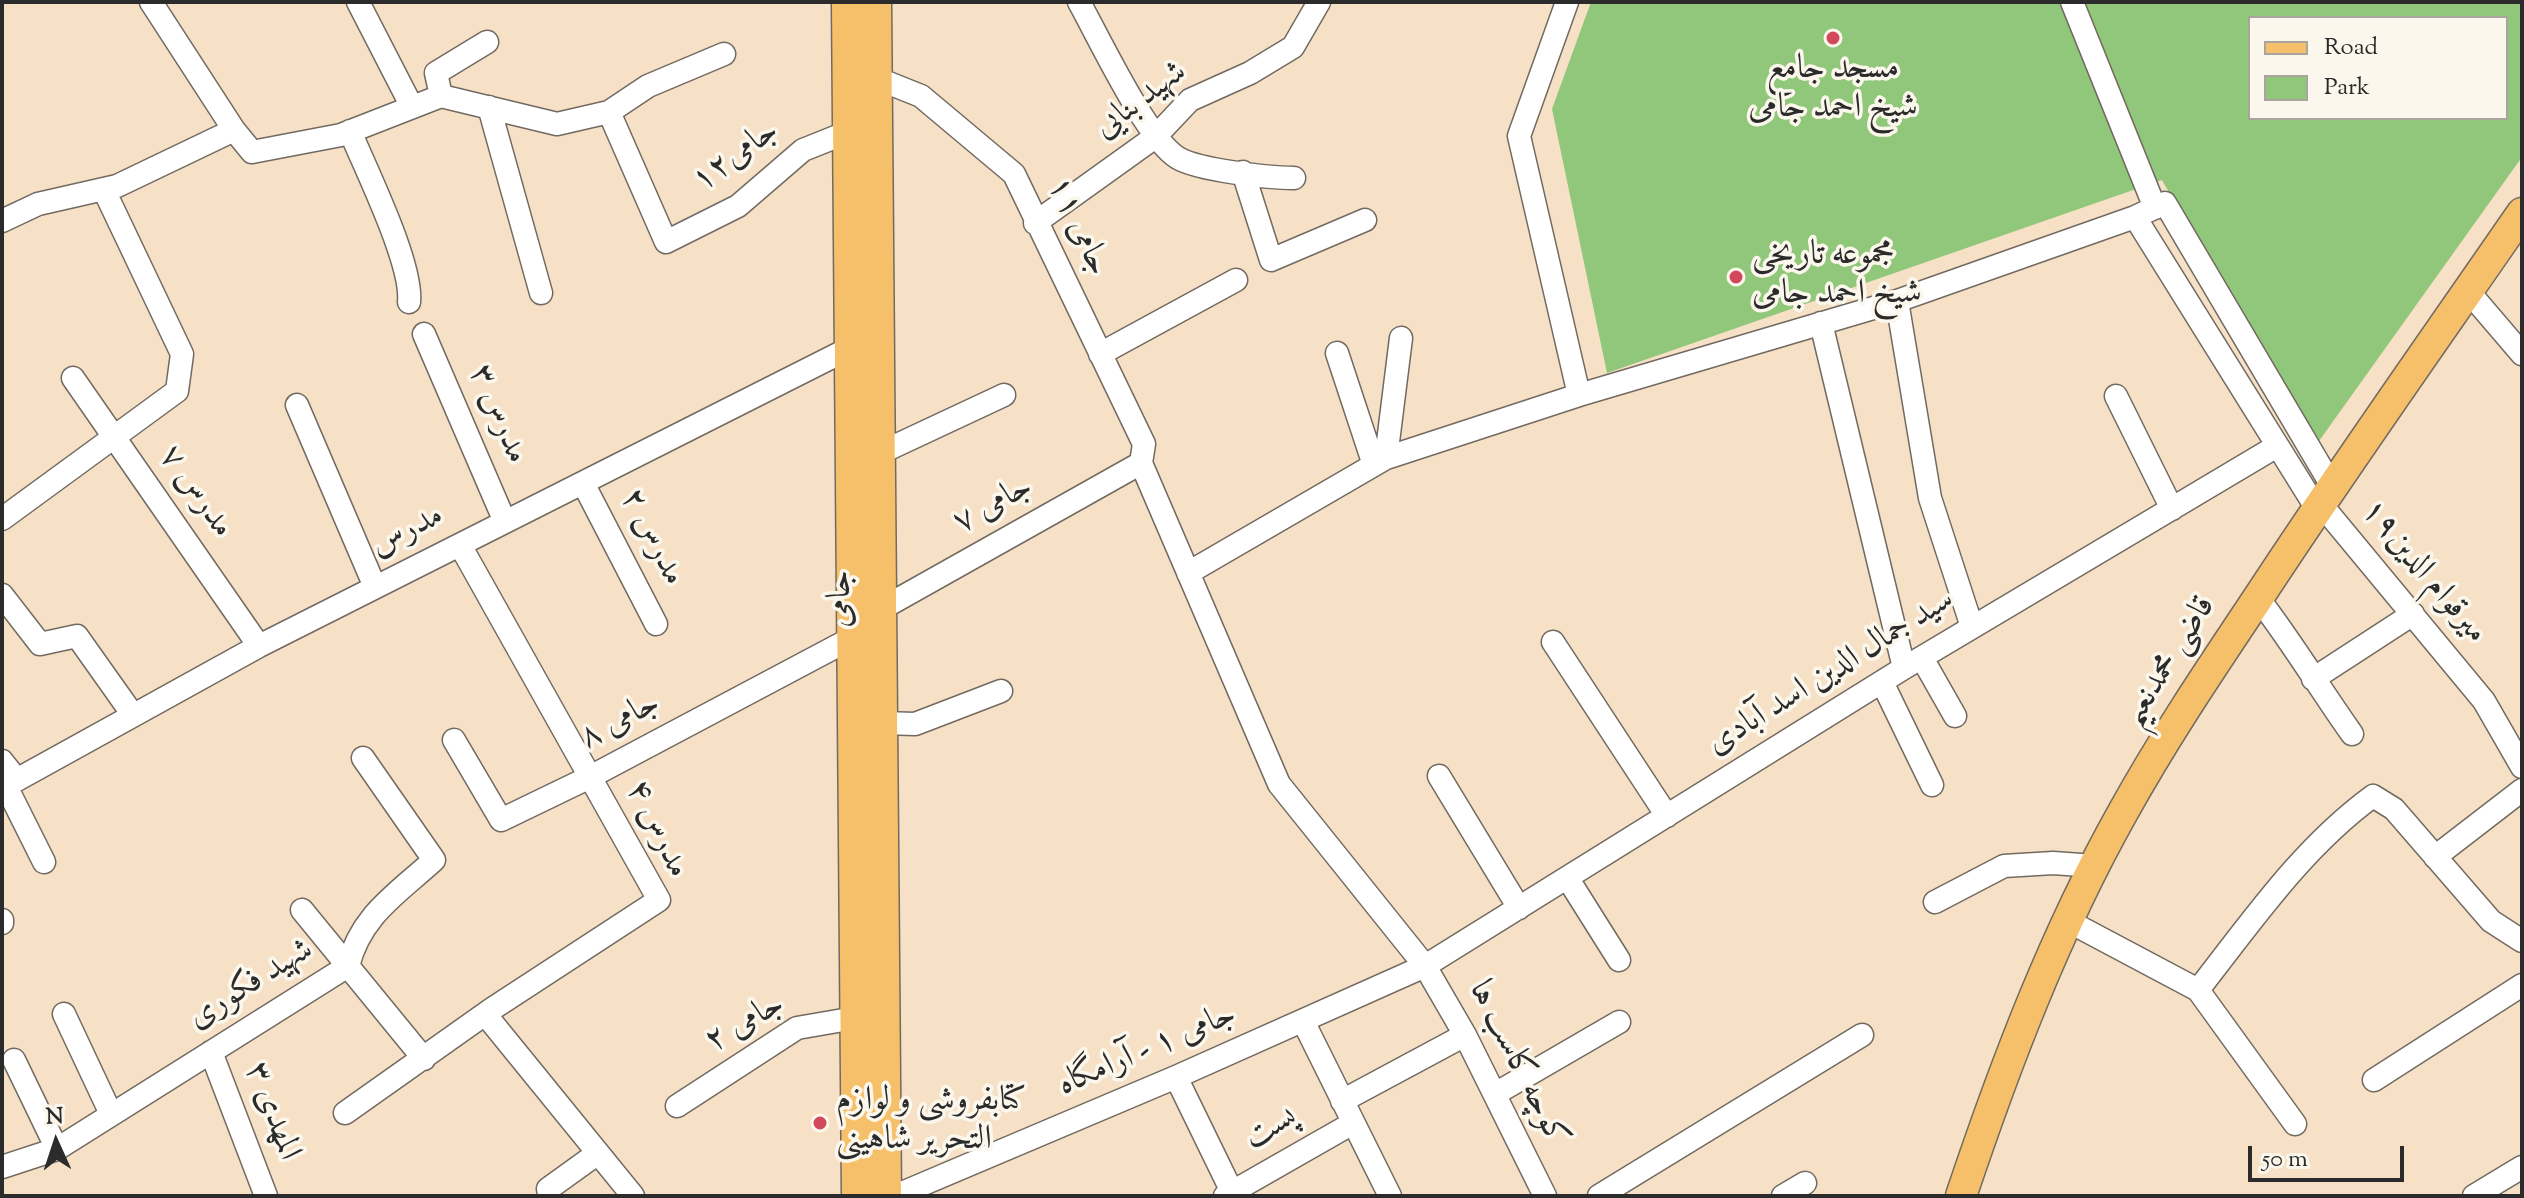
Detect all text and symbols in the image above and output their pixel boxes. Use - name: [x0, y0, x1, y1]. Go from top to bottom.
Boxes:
- legend: [2248, 16, 2508, 120]
- marker: مسجد جامع شیخ احمد جامی: [1824, 29, 1842, 47]
- text: Road: [2324, 31, 2378, 65]
- place label: مسجد جامع شیخ احمد جامی: [1748, 51, 1918, 130]
- street label: شهید بنایی: [1087, 54, 1197, 150]
- text: Park: [2324, 71, 2370, 105]
- street label: جامی۱۲: [686, 113, 788, 203]
- street label: جامی ۱۱: [1035, 171, 1117, 283]
- place label: مجموعه تاریخی شیخ احمد جامی: [1752, 237, 1922, 316]
- marker: مجموعه تاریخی شیخ احمد جامی: [1727, 268, 1745, 286]
- street label: مدرس ۳: [457, 359, 535, 471]
- street label: مدرس ۷: [148, 439, 240, 547]
- street label: جامی ۷: [947, 469, 1041, 545]
- street label: مدرس ۲: [608, 483, 692, 593]
- street label: میرقوام الدین۱۹: [2350, 492, 2494, 654]
- street label: مدرس: [365, 497, 451, 569]
- street label: جامی: [823, 570, 863, 628]
- street label: سید جمال الدین اسد آبادی: [1701, 581, 1963, 767]
- street label: قاضی محمدنعیم: [2115, 590, 2227, 736]
- street label: جامی ۸: [574, 685, 668, 761]
- street label: مدرس ۴: [614, 774, 696, 886]
- street label: شهید فکوری: [182, 932, 322, 1040]
- street label: کوچه کاسب ها: [1457, 975, 1575, 1155]
- street label: جامی ۲: [699, 986, 793, 1064]
- street label: جامی ۱ - آرامگاه: [1053, 996, 1243, 1108]
- street label: المهدی ۳: [233, 1057, 307, 1167]
- place label: کتابفروشی و لوازم التحریر شاهینی: [836, 1083, 1026, 1162]
- street label: پست: [1238, 1099, 1306, 1161]
- north arrow: [16, 1102, 96, 1182]
- text: N: [45, 1102, 64, 1134]
- marker: کتابفروشی و لوازم التحریر شاهینی: [811, 1114, 829, 1132]
- scale bar: [2252, 1130, 2408, 1180]
- text: 50 m: [2262, 1143, 2308, 1177]

